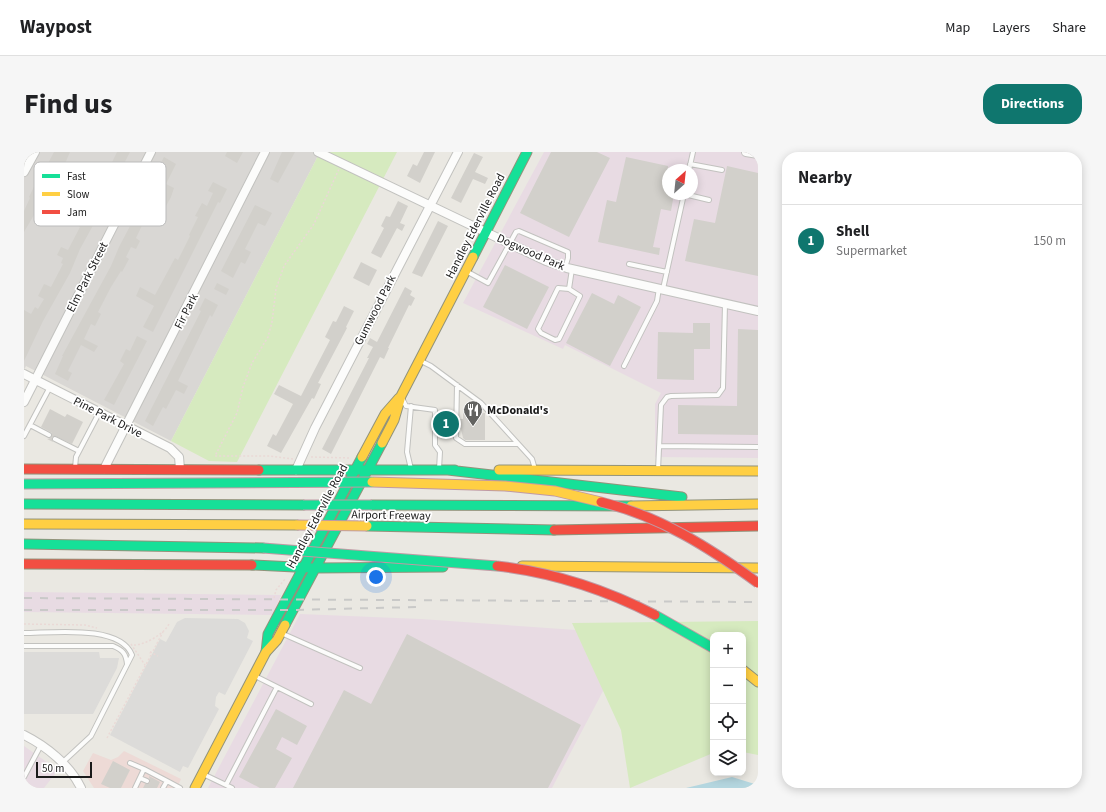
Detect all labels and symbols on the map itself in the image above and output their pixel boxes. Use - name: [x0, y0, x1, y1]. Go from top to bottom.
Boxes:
- legend: [34, 162, 166, 226]
- north arrow: [662, 164, 698, 200]
- text: Fast: [67, 169, 86, 184]
- street label: Handley Ederville Road: [441, 171, 509, 282]
- text: Slow: [67, 187, 90, 202]
- text: Jam: [67, 205, 87, 220]
- street label: Dogwood Park: [494, 230, 568, 275]
- street label: Elm Park Street: [62, 239, 112, 315]
- street label: Gumwood Park: [350, 272, 401, 348]
- street label: Fir Park: [170, 290, 203, 332]
- street label: Pine Park Drive: [70, 393, 145, 442]
- restaurant icon: McDonald's: [462, 399, 484, 427]
- place label: McDonald's: [487, 402, 548, 419]
- pin: 1: [433, 409, 459, 439]
- street label: Handley Ederville Road: [283, 461, 352, 572]
- street label: Airport Freeway: [351, 506, 431, 525]
- your location: [366, 567, 386, 587]
- scale bar: [36, 760, 92, 779]

